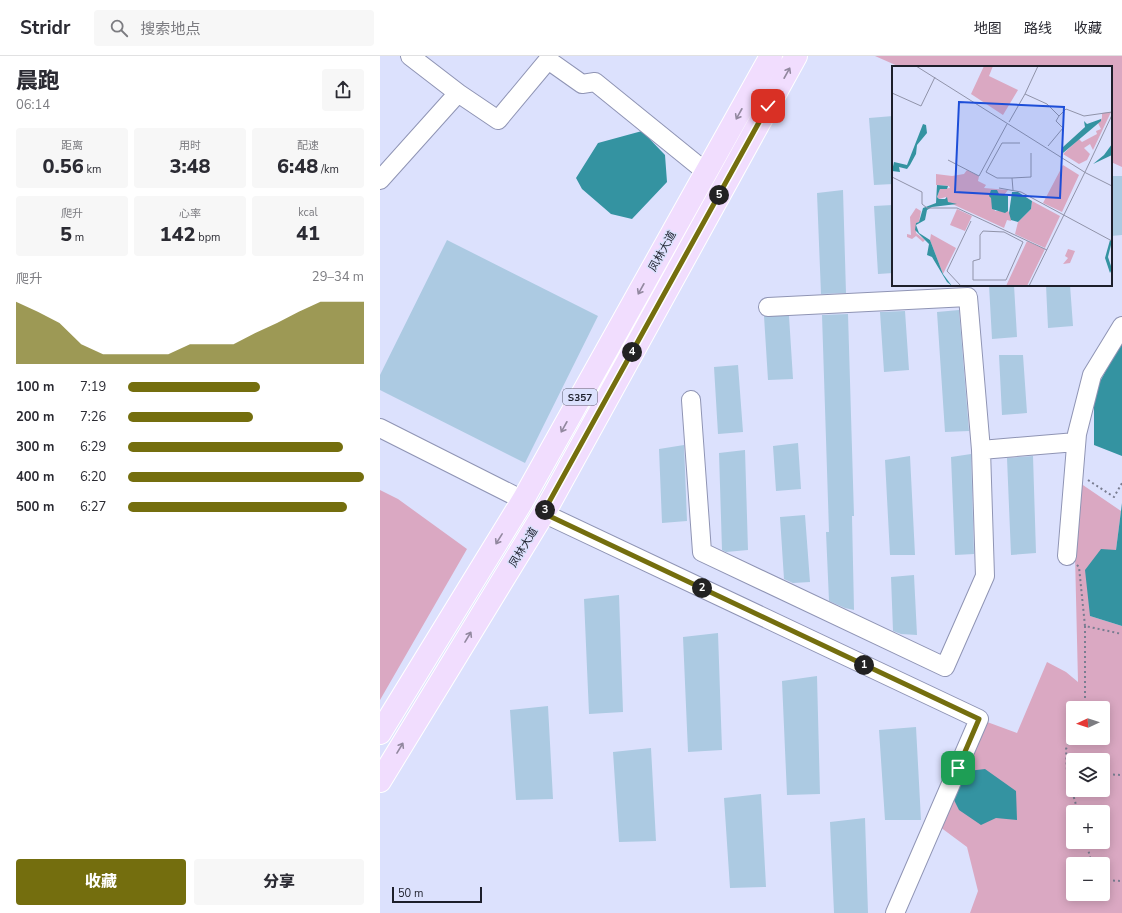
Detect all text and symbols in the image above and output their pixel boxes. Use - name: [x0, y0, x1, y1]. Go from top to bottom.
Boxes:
- search box: [94, 10, 374, 46]
- text: Stridr: [20, 15, 70, 41]
- icon: search: [108, 17, 130, 39]
- text: 搜索地点: [140, 19, 200, 39]
- text: 地图: [974, 19, 1002, 38]
- text: 路线: [1024, 19, 1052, 38]
- text: 收藏: [1074, 19, 1102, 38]
- text: 晨跑: [16, 66, 60, 96]
- inset map: [892, 66, 1112, 286]
- one-way arrow: [783, 67, 791, 79]
- button: share: [322, 69, 364, 111]
- pin: [751, 89, 785, 123]
- icon: check: [757, 95, 779, 117]
- text: 06:14: [16, 96, 50, 114]
- one-way arrow: [734, 108, 742, 120]
- text: 距离: [61, 138, 83, 153]
- text: 用时: [179, 138, 201, 153]
- text: 配速: [297, 138, 319, 153]
- text: 0.56: [43, 153, 84, 180]
- text: 3:48: [169, 153, 211, 180]
- text: 6:48: [277, 153, 318, 180]
- text: km: [84, 162, 101, 177]
- text: /km: [318, 162, 339, 177]
- pin: 5: [709, 185, 729, 205]
- text: 5: [716, 187, 722, 202]
- text: kcal: [298, 205, 318, 220]
- text: 爬升: [61, 206, 83, 221]
- text: 心率: [179, 206, 201, 221]
- text: 41: [296, 220, 320, 247]
- text: 5: [60, 221, 72, 248]
- text: 142: [159, 221, 195, 248]
- street label: 凤林大道: [645, 228, 680, 274]
- text: m: [72, 230, 84, 245]
- text: bpm: [195, 230, 221, 245]
- text: 29–34 m: [312, 268, 364, 286]
- text: 爬升: [16, 270, 42, 288]
- one-way arrow: [636, 283, 644, 295]
- pin: 4: [622, 342, 642, 362]
- text: 4: [629, 344, 635, 359]
- text: 100 m: [16, 378, 54, 396]
- text: 7:19: [80, 378, 106, 396]
- road number: S357: [563, 389, 597, 405]
- text: 200 m: [16, 408, 54, 426]
- text: 7:26: [80, 408, 106, 426]
- one-way arrow: [559, 421, 567, 433]
- text: 300 m: [16, 438, 54, 456]
- text: 6:29: [80, 438, 106, 456]
- text: 400 m: [16, 468, 54, 486]
- text: 6:20: [80, 468, 106, 486]
- text: 500 m: [16, 498, 54, 516]
- text: 6:27: [80, 498, 106, 516]
- pin: 3: [535, 500, 555, 520]
- text: 3: [542, 502, 548, 517]
- street label: 凤林大道: [506, 525, 541, 570]
- one-way arrow: [494, 534, 503, 545]
- pin: 2: [692, 578, 712, 598]
- text: 2: [699, 580, 705, 595]
- one-way arrow: [464, 632, 472, 643]
- pin: 1: [854, 655, 874, 675]
- text: 1: [861, 657, 867, 672]
- north arrow: [1066, 701, 1110, 745]
- map controls: [1066, 701, 1110, 901]
- one-way arrow: [397, 742, 405, 754]
- pin: [941, 751, 975, 785]
- button: layers: [1066, 753, 1110, 797]
- icon: arrive: [947, 757, 969, 779]
- button: +: [1066, 805, 1110, 849]
- button: −: [1066, 857, 1110, 901]
- button: 收藏: [16, 859, 186, 905]
- button: 分享: [194, 859, 364, 905]
- scale bar: [392, 885, 482, 904]
- text: 50 m: [398, 886, 423, 901]

